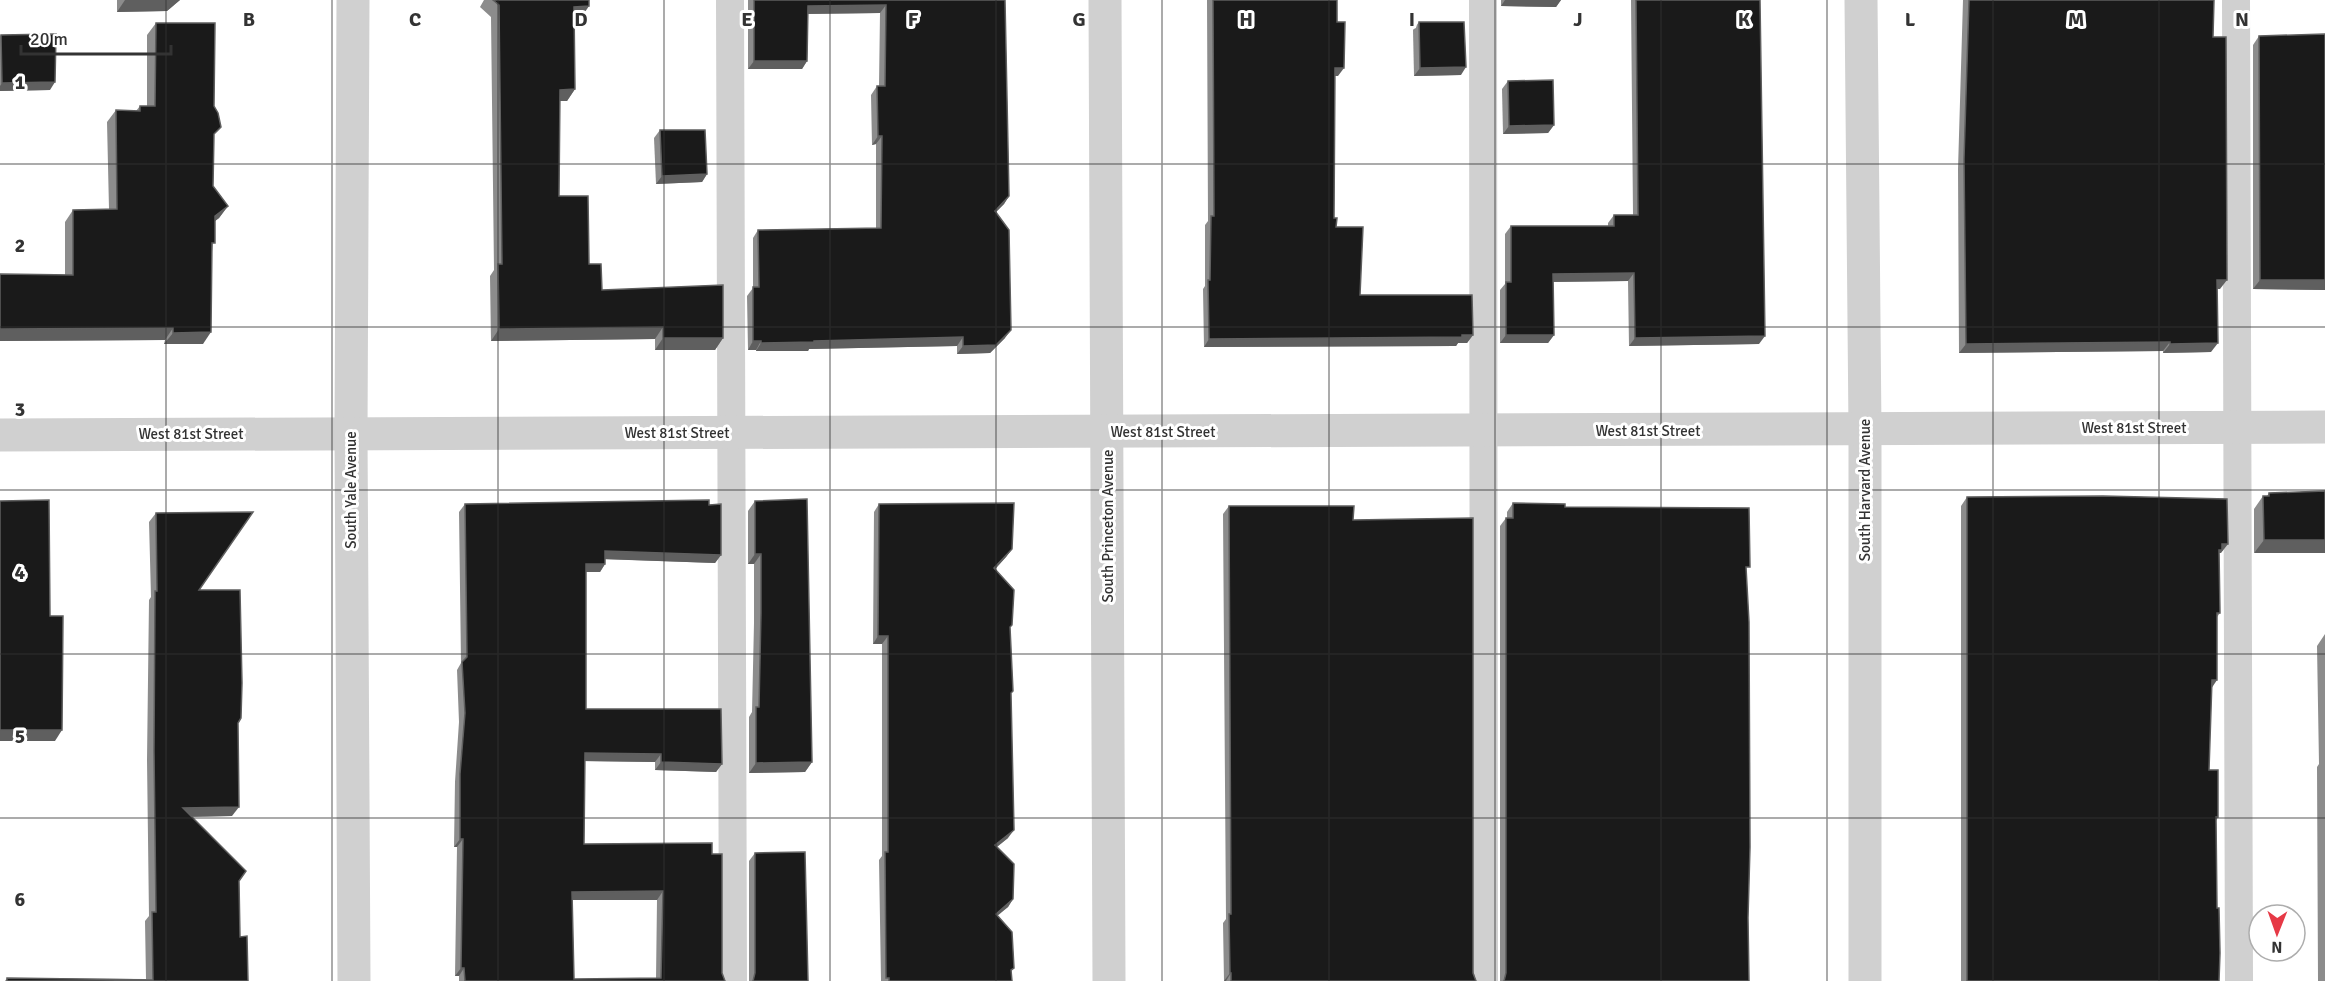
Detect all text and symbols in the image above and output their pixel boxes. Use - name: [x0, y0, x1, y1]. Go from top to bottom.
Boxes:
- text: B: [243, 7, 255, 32]
- text: C: [409, 7, 421, 32]
- text: D: [574, 7, 588, 32]
- text: E: [741, 7, 753, 32]
- text: F: [908, 7, 919, 32]
- text: G: [1072, 7, 1086, 32]
- text: H: [1239, 7, 1253, 32]
- text: I: [1409, 7, 1415, 32]
- text: J: [1573, 7, 1583, 32]
- text: K: [1738, 7, 1751, 32]
- text: L: [1905, 7, 1916, 32]
- text: M: [2068, 7, 2084, 32]
- text: N: [2235, 7, 2249, 32]
- scale bar: [21, 18, 171, 56]
- text: 20 m: [30, 28, 68, 50]
- text: 1: [15, 70, 26, 95]
- text: 2: [15, 233, 25, 258]
- text: 3: [15, 397, 25, 422]
- street label: South Harvard Avenue: [1856, 419, 1874, 561]
- street label: West 81st Street: [2081, 419, 2187, 437]
- street label: West 81st Street: [1595, 422, 1701, 440]
- street label: West 81st Street: [1110, 423, 1216, 441]
- street label: West 81st Street: [624, 424, 730, 442]
- street label: West 81st Street: [138, 425, 244, 443]
- street label: South Yale Avenue: [342, 431, 360, 549]
- street label: South Princeton Avenue: [1099, 449, 1117, 603]
- text: 4: [15, 560, 26, 585]
- text: 5: [15, 724, 25, 749]
- text: 6: [15, 887, 26, 912]
- north arrow: [2247, 903, 2307, 963]
- text: N: [2271, 937, 2282, 957]

